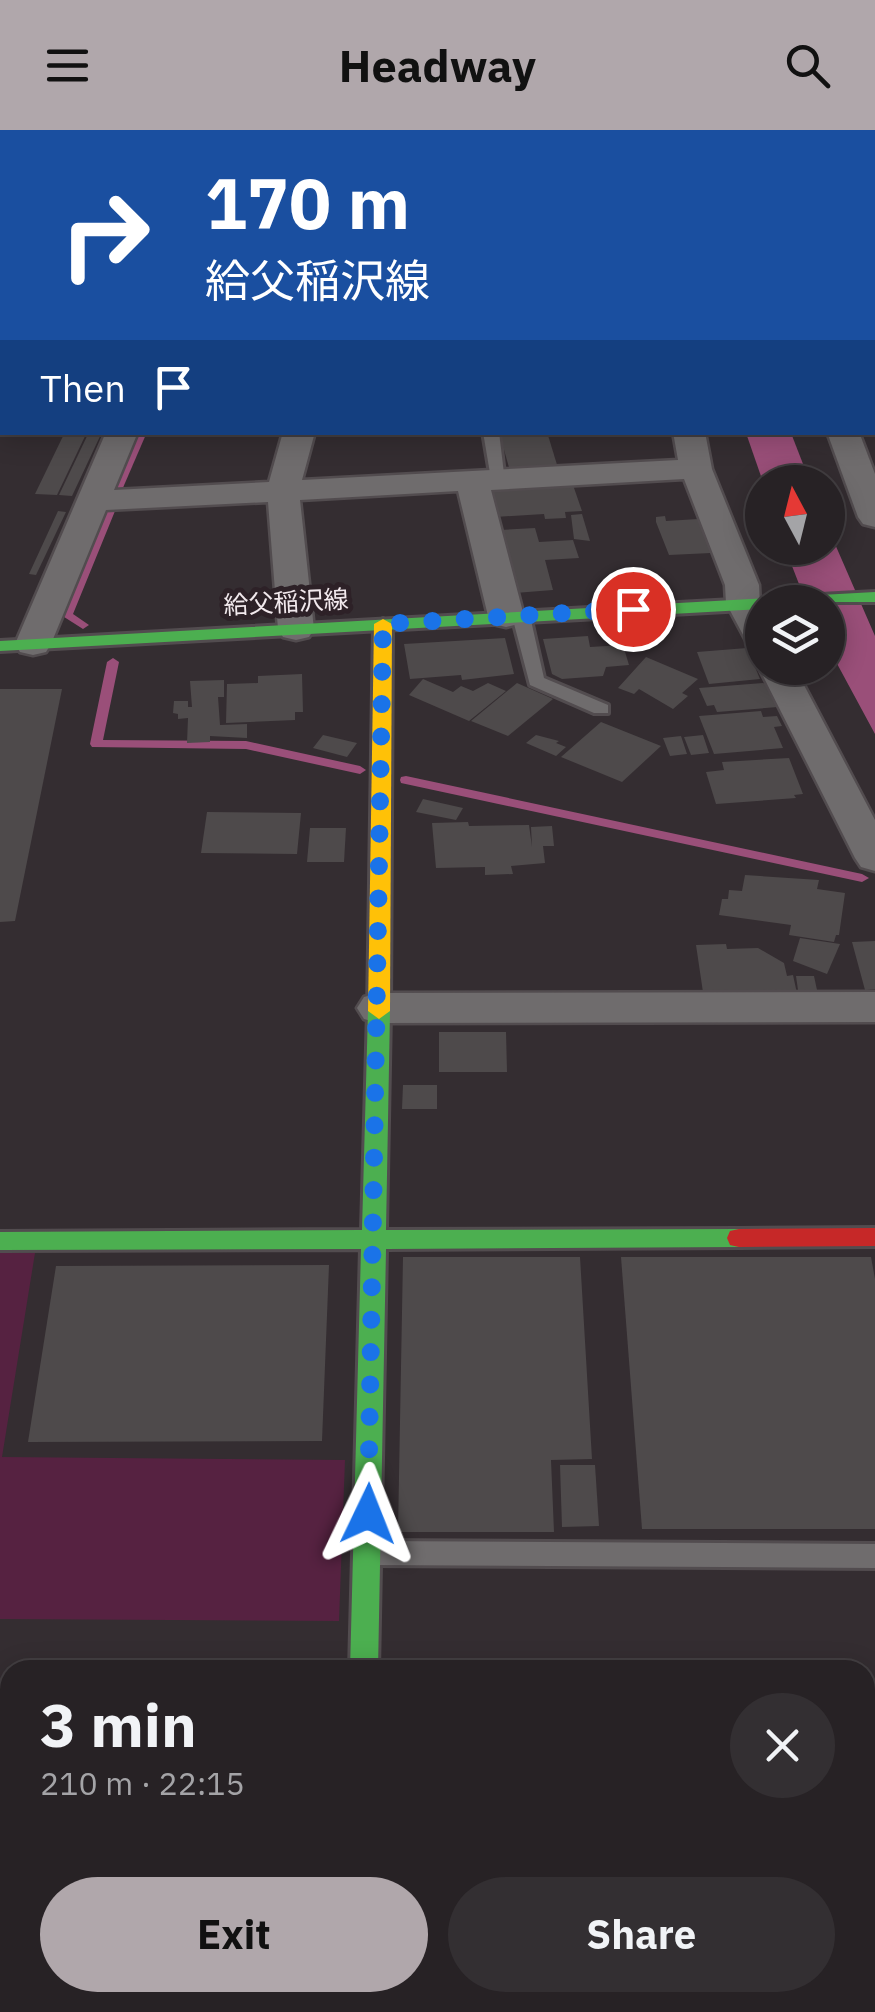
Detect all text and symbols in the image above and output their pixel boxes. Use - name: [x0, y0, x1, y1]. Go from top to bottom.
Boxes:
- text: Headway: [339, 36, 536, 94]
- icon: menu: [40, 38, 95, 93]
- icon: search: [780, 38, 835, 93]
- text: 170 m: [205, 157, 410, 248]
- icon: right: [40, 170, 170, 300]
- text: 給父稲沢線: [205, 251, 430, 309]
- icon: arrive: [146, 360, 201, 415]
- text: Then: [40, 363, 126, 412]
- north arrow: [745, 465, 845, 565]
- map controls: [745, 465, 845, 685]
- pin: [591, 567, 676, 652]
- street label: 給父稲沢線: [223, 582, 349, 621]
- icon: arrive: [606, 582, 661, 637]
- button: layers: [745, 585, 845, 685]
- position arrow: [316, 1462, 420, 1566]
- text: 3 min: [40, 1685, 197, 1764]
- button: close: [730, 1693, 835, 1798]
- text: 210 m · 22:15: [40, 1762, 245, 1804]
- button: Exit: [40, 1877, 428, 1992]
- button: Share: [448, 1877, 835, 1992]

